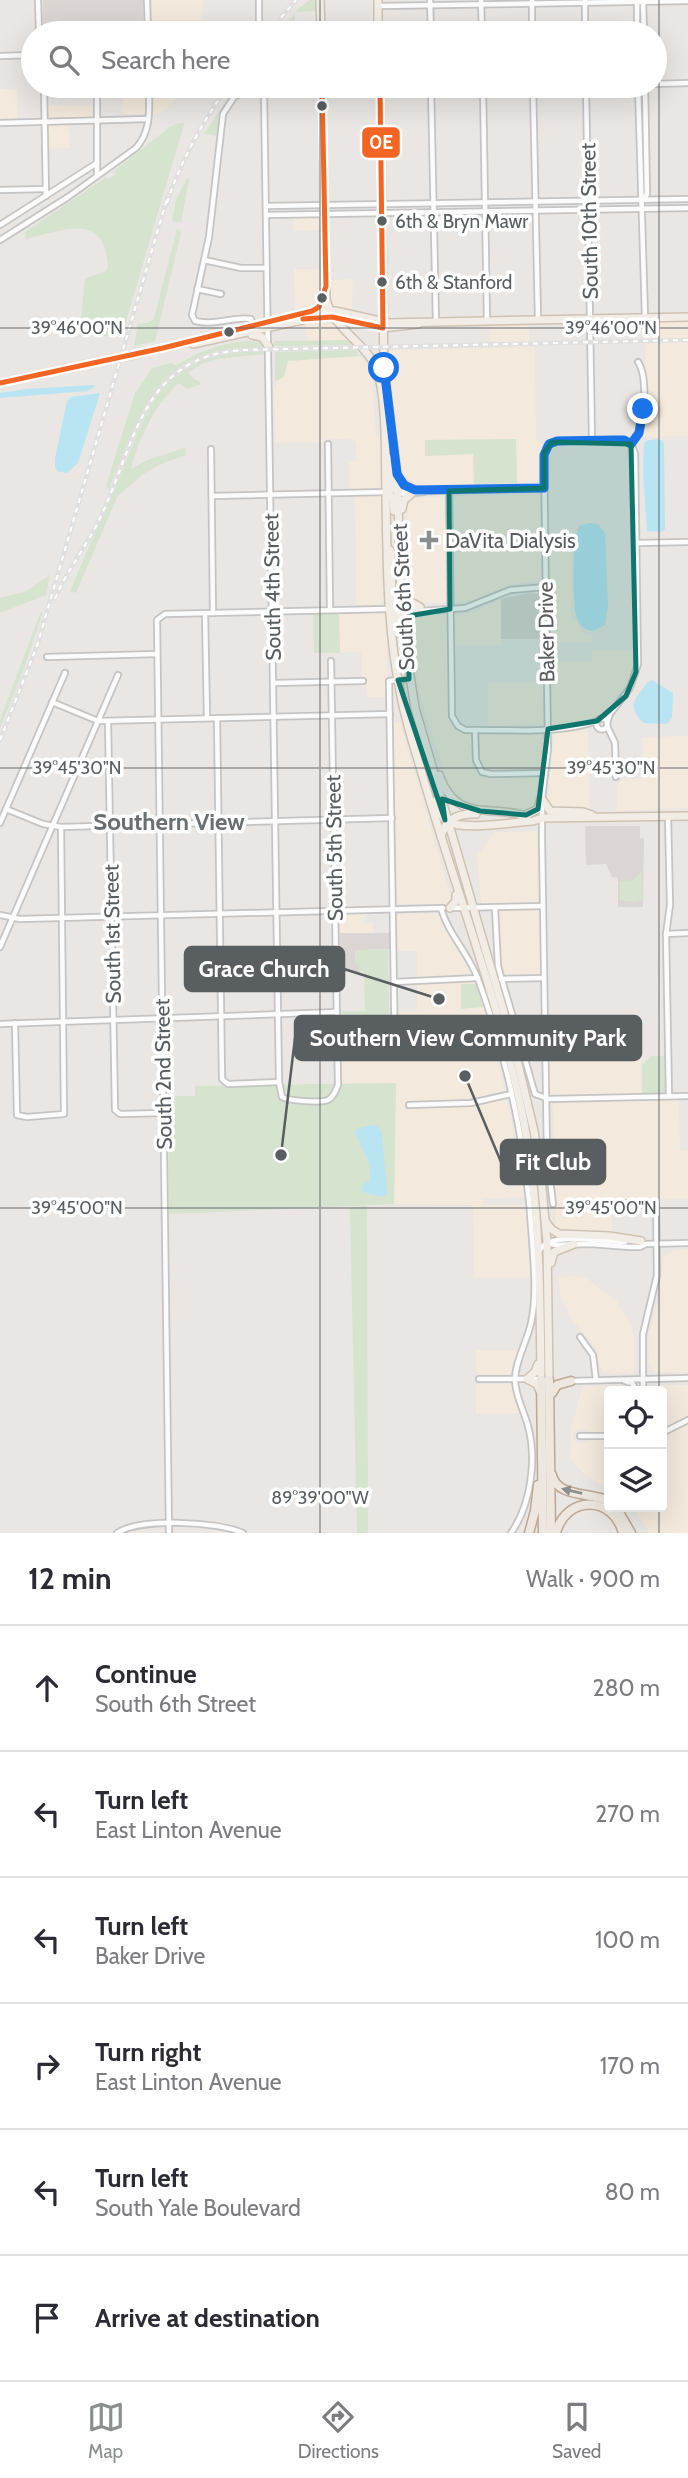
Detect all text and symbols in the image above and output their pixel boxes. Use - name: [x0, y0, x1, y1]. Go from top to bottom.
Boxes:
- search box: [21, 21, 667, 98]
- icon: search: [45, 41, 83, 79]
- text: Search here: [101, 44, 230, 76]
- unlabelled marker: [315, 99, 329, 113]
- line badge: 0E: [361, 126, 401, 159]
- text: 0E: [369, 131, 393, 154]
- street label: South 10th Street: [575, 142, 603, 300]
- place label: 6th & Bryn Mawr: [395, 210, 528, 233]
- marker: 6th & Bryn Mawr: [375, 214, 389, 228]
- place label: 6th & Stanford: [395, 271, 512, 294]
- marker: 6th & Stanford: [375, 275, 389, 289]
- unlabelled marker: [315, 291, 329, 305]
- text: 39°46'00"N: [31, 317, 123, 339]
- text: 39°46'00"N: [565, 317, 657, 339]
- unlabelled marker: [222, 325, 236, 339]
- route start: [368, 352, 399, 383]
- route end: [627, 393, 658, 424]
- street label: South 4th Street: [258, 513, 286, 661]
- street label: South 6th Street: [387, 523, 419, 671]
- place label: DaVita Dialysis: [445, 528, 576, 553]
- marker: DaVita Dialysis: [419, 530, 439, 550]
- street label: Baker Drive: [533, 581, 559, 683]
- text: 39°45'30"N: [33, 757, 121, 779]
- text: 39°45'30"N: [567, 757, 655, 779]
- street label: South 5th Street: [320, 775, 348, 921]
- district label: Southern View: [93, 807, 245, 836]
- street label: South 1st Street: [98, 864, 126, 1004]
- callout: Grace Church: [185, 947, 344, 991]
- text: Grace Church: [198, 955, 330, 983]
- street label: South 2nd Street: [149, 998, 177, 1150]
- callout: Southern View Community Park: [295, 1016, 641, 1060]
- text: Southern View Community Park: [309, 1024, 627, 1052]
- callout: Fit Club: [501, 1140, 605, 1184]
- text: Fit Club: [515, 1148, 591, 1176]
- text: 39°45'00"N: [31, 1197, 123, 1219]
- text: 39°45'00"N: [565, 1197, 657, 1219]
- map controls: [604, 1386, 667, 1512]
- button: locate: [604, 1386, 667, 1449]
- button: layers: [604, 1449, 667, 1512]
- one-way arrow: [561, 1485, 583, 1496]
- text: 89°39'00"W: [271, 1487, 369, 1509]
- text: 12 min: [28, 1560, 112, 1597]
- text: Walk · 900 m: [526, 1565, 660, 1593]
- text: Continue: [95, 1658, 197, 1690]
- icon: ahead: [28, 1669, 66, 1707]
- text: 280 m: [593, 1674, 660, 1702]
- text: South 6th Street: [95, 1690, 256, 1718]
- text: Turn left: [95, 1784, 188, 1816]
- icon: left: [28, 1795, 66, 1833]
- text: 270 m: [595, 1800, 660, 1828]
- text: East Linton Avenue: [95, 1816, 282, 1844]
- text: Turn left: [95, 1910, 188, 1942]
- icon: left: [28, 1921, 66, 1959]
- text: 100 m: [595, 1926, 660, 1954]
- text: Baker Drive: [95, 1942, 205, 1970]
- text: Turn right: [95, 2036, 201, 2068]
- icon: right: [28, 2047, 66, 2085]
- text: 170 m: [600, 2052, 660, 2080]
- text: East Linton Avenue: [95, 2068, 282, 2096]
- text: Turn left: [95, 2162, 188, 2194]
- icon: left: [28, 2173, 66, 2211]
- text: 80 m: [605, 2178, 660, 2206]
- text: South Yale Boulevard: [95, 2194, 301, 2222]
- icon: arrive: [28, 2299, 66, 2337]
- text: Arrive at destination: [95, 2302, 320, 2334]
- tab: Map: [87, 2398, 125, 2463]
- tab: Directions: [298, 2398, 379, 2463]
- tab: Saved: [552, 2398, 601, 2463]

